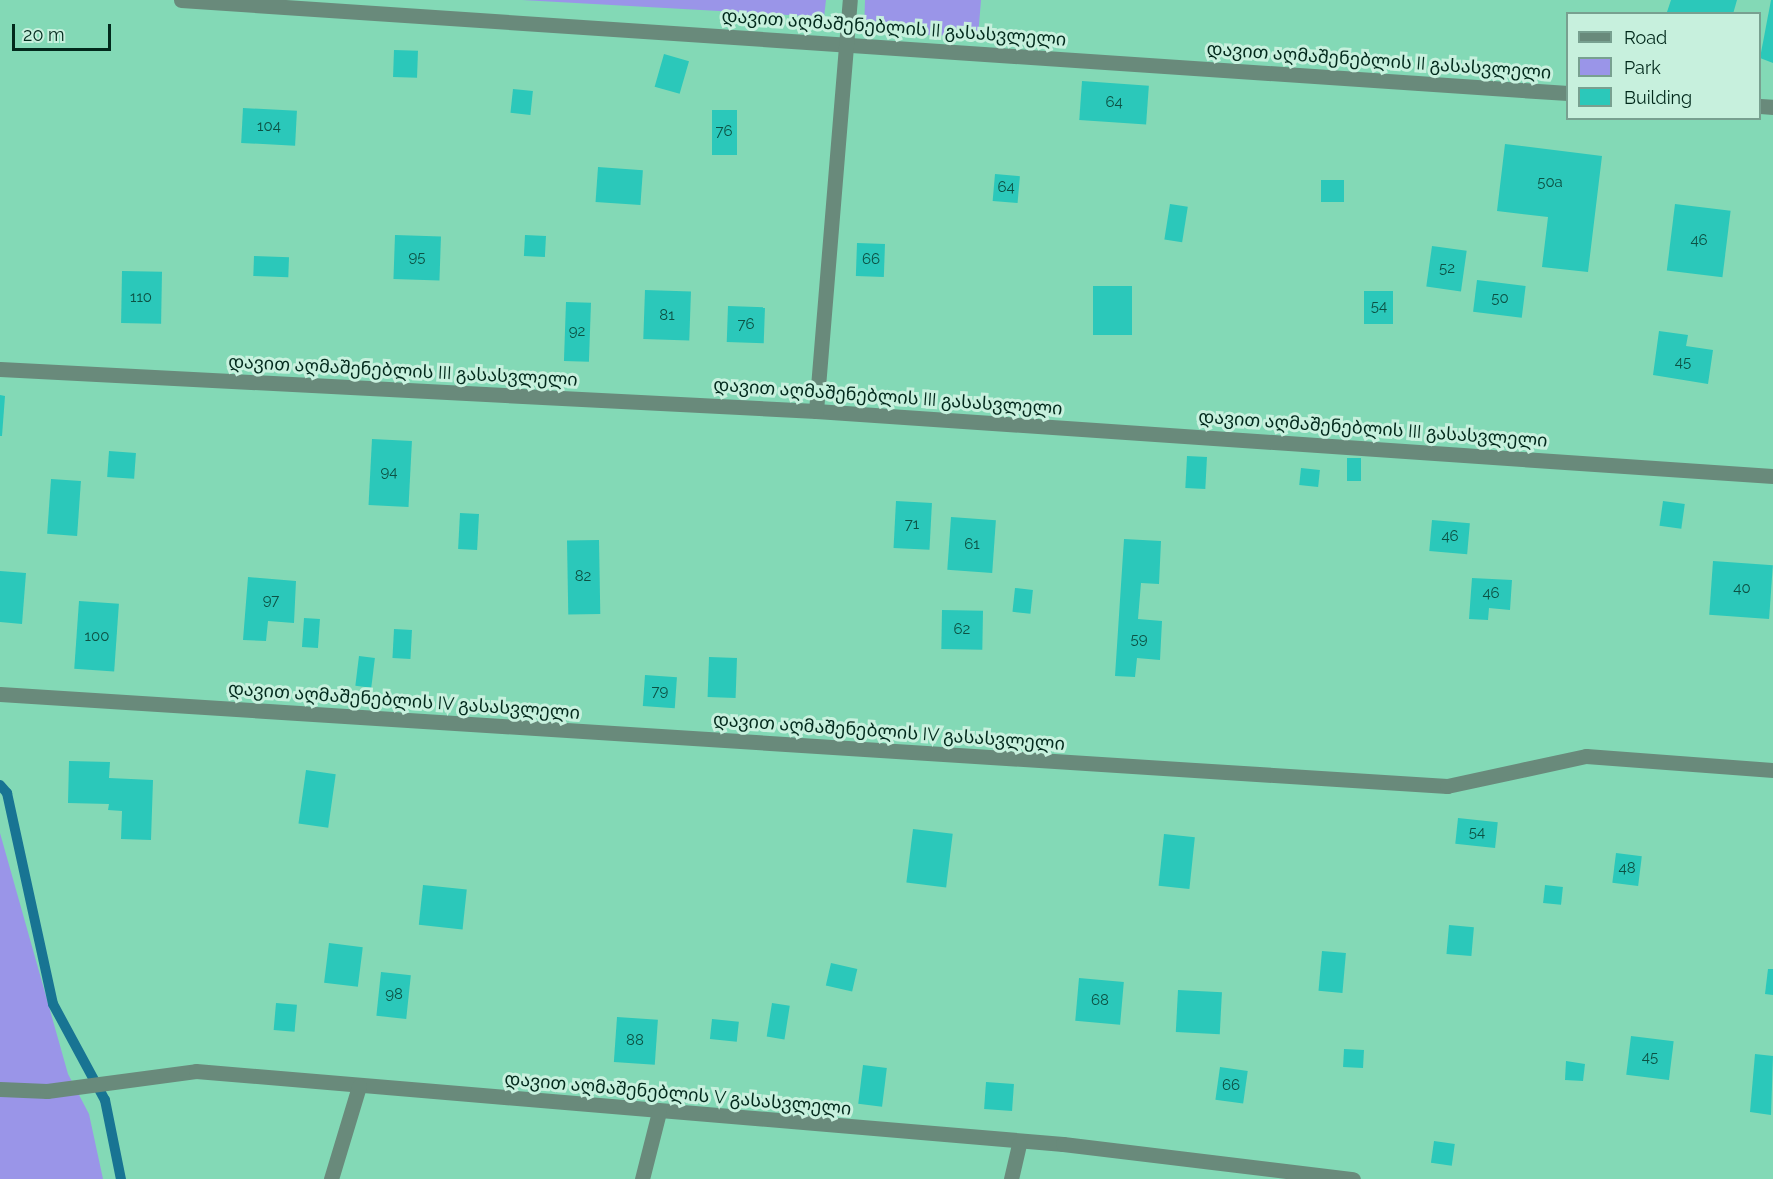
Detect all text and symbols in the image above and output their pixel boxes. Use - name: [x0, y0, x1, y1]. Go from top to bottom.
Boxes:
- street label: დავით აღმაშენებლის II გასასვლელი: [721, 5, 1067, 51]
- scale bar: [15, 12, 114, 50]
- legend: [1566, 12, 1761, 120]
- text: 20 m: [23, 24, 65, 45]
- text: Road: [1624, 27, 1667, 48]
- street label: დავით აღმაშენებლის II გასასვლელი: [1206, 38, 1552, 84]
- text: Park: [1624, 57, 1661, 78]
- text: Building: [1624, 87, 1692, 108]
- house number: 64: [1105, 94, 1123, 112]
- house number: 104: [257, 118, 281, 136]
- house number: 76: [715, 123, 733, 141]
- house number: 50a: [1537, 174, 1563, 192]
- house number: 64: [997, 179, 1015, 197]
- house number: 46: [1690, 232, 1708, 250]
- house number: 95: [409, 249, 425, 267]
- house number: 66: [862, 251, 880, 269]
- house number: 52: [1439, 260, 1455, 278]
- house number: 110: [130, 289, 152, 307]
- house number: 50: [1491, 290, 1509, 308]
- house number: 54: [1371, 298, 1387, 316]
- house number: 81: [659, 307, 675, 325]
- house number: 76: [737, 316, 755, 334]
- house number: 92: [569, 323, 585, 341]
- street label: დავით აღმაშენებლის III გასასვლელი: [228, 351, 578, 391]
- house number: 45: [1675, 354, 1691, 372]
- street label: დავით აღმაშენებლის III გასასვლელი: [713, 374, 1063, 420]
- street label: დავით აღმაშენებლის III გასასვლელი: [1198, 406, 1548, 452]
- house number: 94: [381, 464, 397, 482]
- house number: 71: [905, 516, 919, 534]
- house number: 46: [1441, 528, 1459, 546]
- house number: 61: [964, 536, 980, 554]
- house number: 82: [575, 568, 591, 586]
- house number: 40: [1733, 580, 1751, 598]
- house number: 46: [1482, 585, 1500, 603]
- house number: 97: [263, 592, 279, 610]
- house number: 62: [954, 621, 970, 639]
- house number: 100: [85, 628, 109, 646]
- house number: 59: [1131, 631, 1147, 649]
- street label: დავით აღმაშენებლის IV გასასვლელი: [227, 678, 581, 724]
- house number: 79: [652, 683, 668, 701]
- street label: დავით აღმაშენებლის IV გასასვლელი: [712, 709, 1066, 755]
- house number: 54: [1469, 824, 1485, 842]
- house number: 48: [1618, 860, 1636, 878]
- house number: 98: [385, 986, 403, 1004]
- house number: 68: [1091, 992, 1109, 1010]
- house number: 88: [626, 1032, 644, 1050]
- house number: 45: [1642, 1049, 1658, 1067]
- street label: დავით აღმაშენებლის V გასასვლელი: [503, 1068, 853, 1120]
- house number: 66: [1222, 1077, 1240, 1095]

